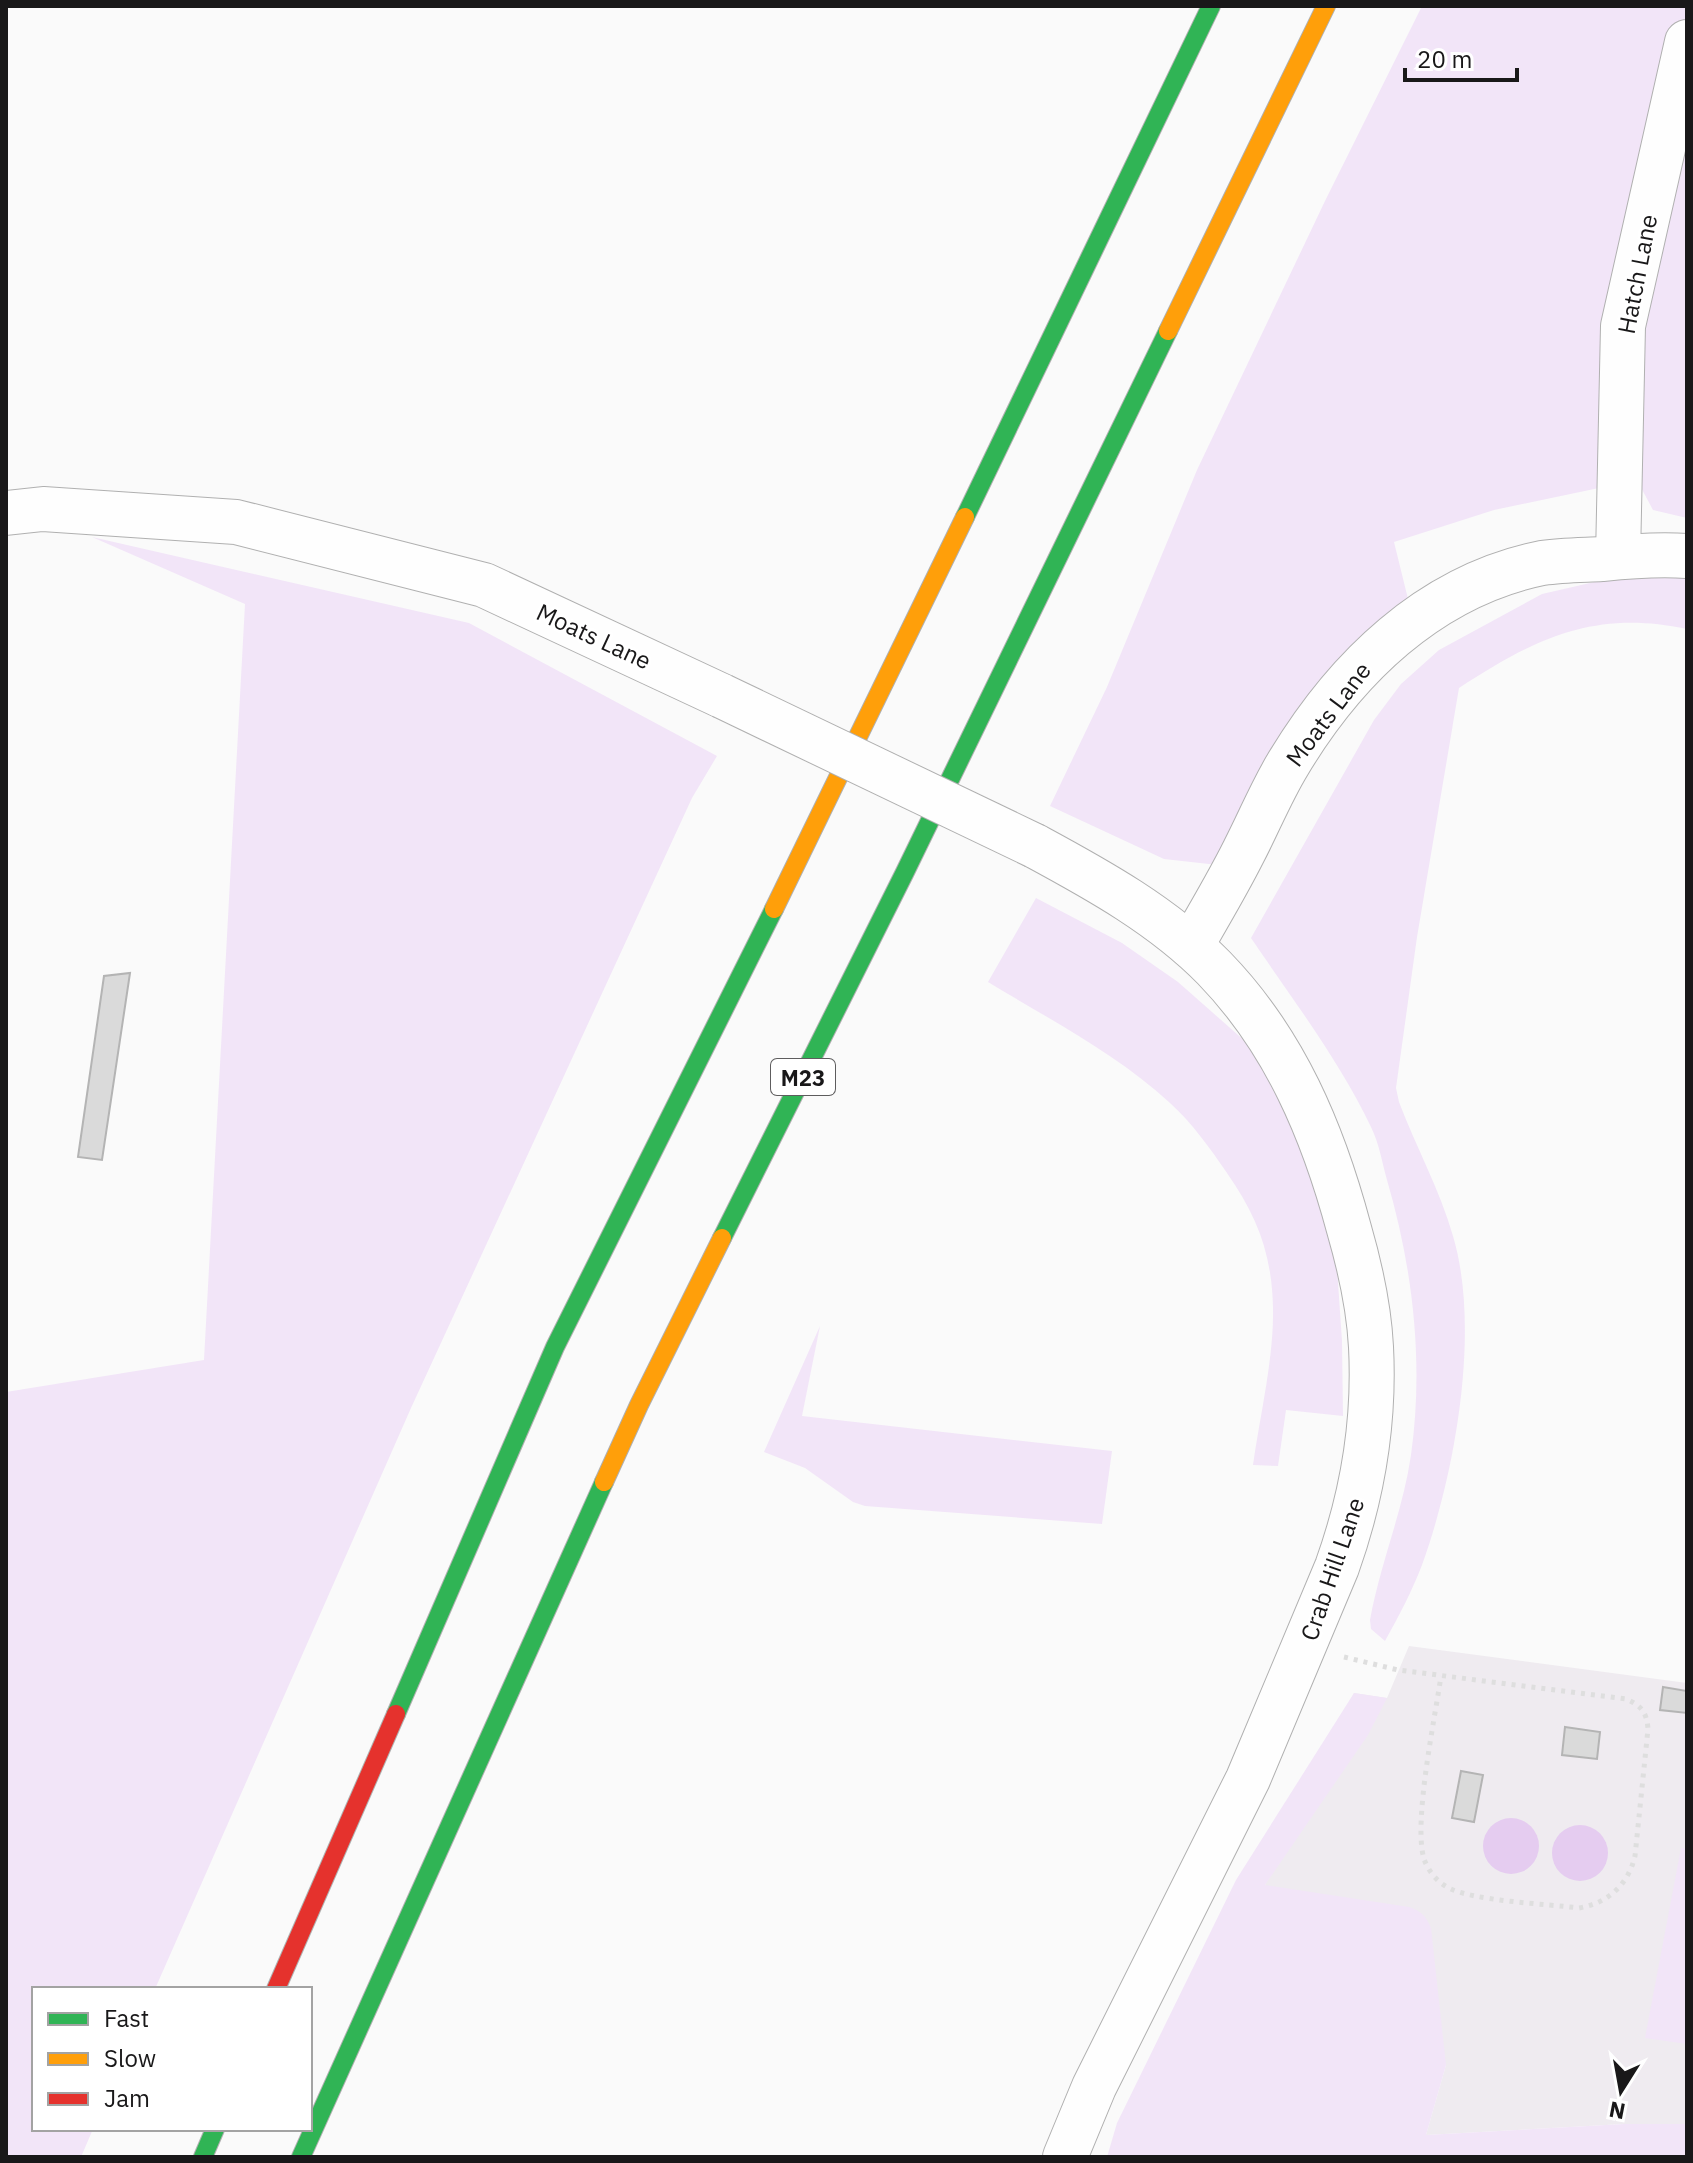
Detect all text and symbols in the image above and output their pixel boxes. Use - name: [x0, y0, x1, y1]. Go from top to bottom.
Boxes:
- scale bar: [1405, 32, 1517, 82]
- text: 20 m: [1417, 43, 1472, 75]
- street label: Hatch Lane: [1610, 212, 1664, 336]
- street label: Moats Lane: [531, 595, 657, 677]
- street label: Moats Lane: [1278, 655, 1378, 773]
- road number: M23: [771, 1059, 835, 1095]
- street label: Crab Hill Lane: [1293, 1493, 1371, 1645]
- legend: [32, 1987, 312, 2131]
- text: Fast: [104, 2002, 149, 2034]
- text: Slow: [104, 2042, 156, 2074]
- north arrow: [1581, 2051, 1661, 2131]
- text: Jam: [104, 2082, 150, 2114]
- text: N: [1606, 2095, 1628, 2127]

